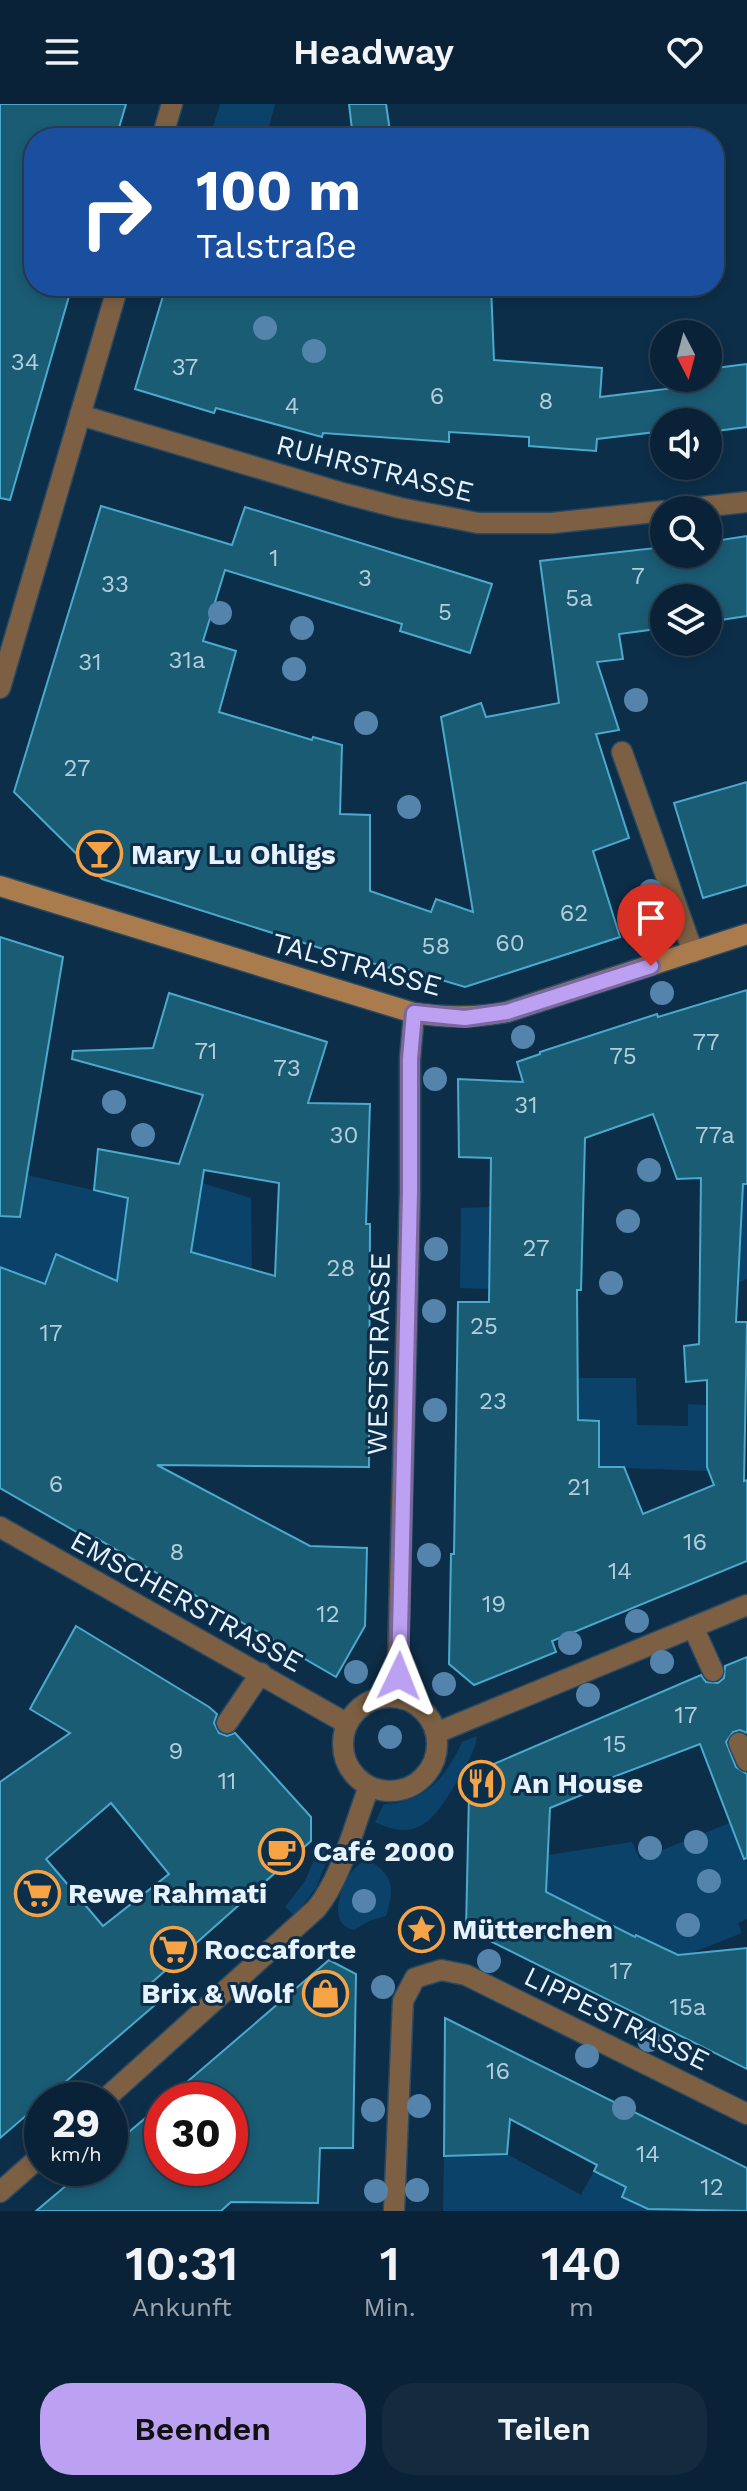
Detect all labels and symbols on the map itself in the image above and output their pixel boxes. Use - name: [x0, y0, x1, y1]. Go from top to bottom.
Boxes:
- north arrow: [650, 320, 722, 392]
- house number: 34: [11, 348, 39, 376]
- house number: 37: [172, 353, 198, 381]
- house number: 6: [430, 382, 444, 410]
- house number: 8: [539, 387, 553, 415]
- house number: 4: [285, 392, 299, 420]
- street label: RUHRSTRASSE: [273, 428, 477, 509]
- house number: 1: [269, 544, 279, 572]
- house number: 7: [631, 562, 645, 590]
- house number: 3: [358, 564, 372, 592]
- house number: 33: [101, 570, 129, 598]
- house number: 5a: [565, 584, 593, 612]
- house number: 5: [438, 598, 452, 626]
- house number: 31a: [169, 646, 205, 674]
- house number: 31: [78, 648, 102, 676]
- house number: 27: [64, 754, 90, 782]
- bar icon: Mary Lu Ohligs: [76, 830, 124, 878]
- place label: Mary Lu Ohligs: [131, 838, 336, 871]
- pin: [617, 884, 685, 966]
- house number: 62: [560, 899, 588, 927]
- street label: TALSTRASSE: [268, 926, 445, 1003]
- house number: 60: [495, 929, 525, 957]
- house number: 58: [422, 932, 450, 960]
- house number: 77: [693, 1028, 719, 1056]
- house number: 71: [195, 1037, 217, 1065]
- house number: 75: [609, 1042, 637, 1070]
- house number: 73: [273, 1054, 301, 1082]
- house number: 31: [514, 1091, 538, 1119]
- house number: 30: [330, 1121, 358, 1149]
- house number: 77a: [695, 1121, 735, 1149]
- house number: 27: [523, 1234, 549, 1262]
- street label: WESTSTRASSE: [360, 1252, 397, 1456]
- house number: 28: [327, 1254, 355, 1282]
- house number: 25: [470, 1312, 498, 1340]
- house number: 17: [40, 1319, 62, 1347]
- house number: 23: [479, 1387, 507, 1415]
- house number: 6: [49, 1470, 63, 1498]
- house number: 21: [567, 1473, 591, 1501]
- street label: EMSCHERSTRASSE: [65, 1524, 309, 1679]
- house number: 16: [683, 1528, 707, 1556]
- house number: 8: [170, 1538, 184, 1566]
- house number: 14: [608, 1557, 632, 1585]
- house number: 19: [482, 1590, 506, 1618]
- house number: 12: [316, 1600, 340, 1628]
- position arrow: [357, 1634, 441, 1718]
- house number: 17: [675, 1701, 697, 1729]
- house number: 15: [603, 1730, 627, 1758]
- house number: 9: [169, 1737, 183, 1765]
- restaurant icon: An House: [458, 1759, 506, 1807]
- house number: 11: [218, 1767, 236, 1795]
- place label: An House: [513, 1767, 643, 1800]
- cafe icon: Café 2000: [258, 1827, 306, 1875]
- place label: Café 2000: [313, 1835, 455, 1868]
- supermarket icon: Rewe Rahmati: [13, 1869, 61, 1917]
- place label: Rewe Rahmati: [68, 1877, 267, 1910]
- place icon: Mütterchen: [397, 1905, 445, 1953]
- place label: Mütterchen: [452, 1913, 613, 1946]
- supermarket icon: Roccaforte: [149, 1925, 197, 1973]
- place label: Roccaforte: [204, 1933, 356, 1966]
- house number: 17: [610, 1957, 632, 1985]
- street label: LIPPESTRASSE: [519, 1959, 715, 2077]
- shop icon: Brix & Wolf: [301, 1969, 349, 2017]
- place label: Brix & Wolf: [141, 1977, 294, 2010]
- house number: 15a: [670, 1993, 706, 2021]
- house number: 16: [486, 2057, 510, 2085]
- speed limit sign: 30: [144, 2082, 248, 2186]
- house number: 14: [636, 2140, 660, 2168]
- house number: 12: [700, 2173, 724, 2201]

